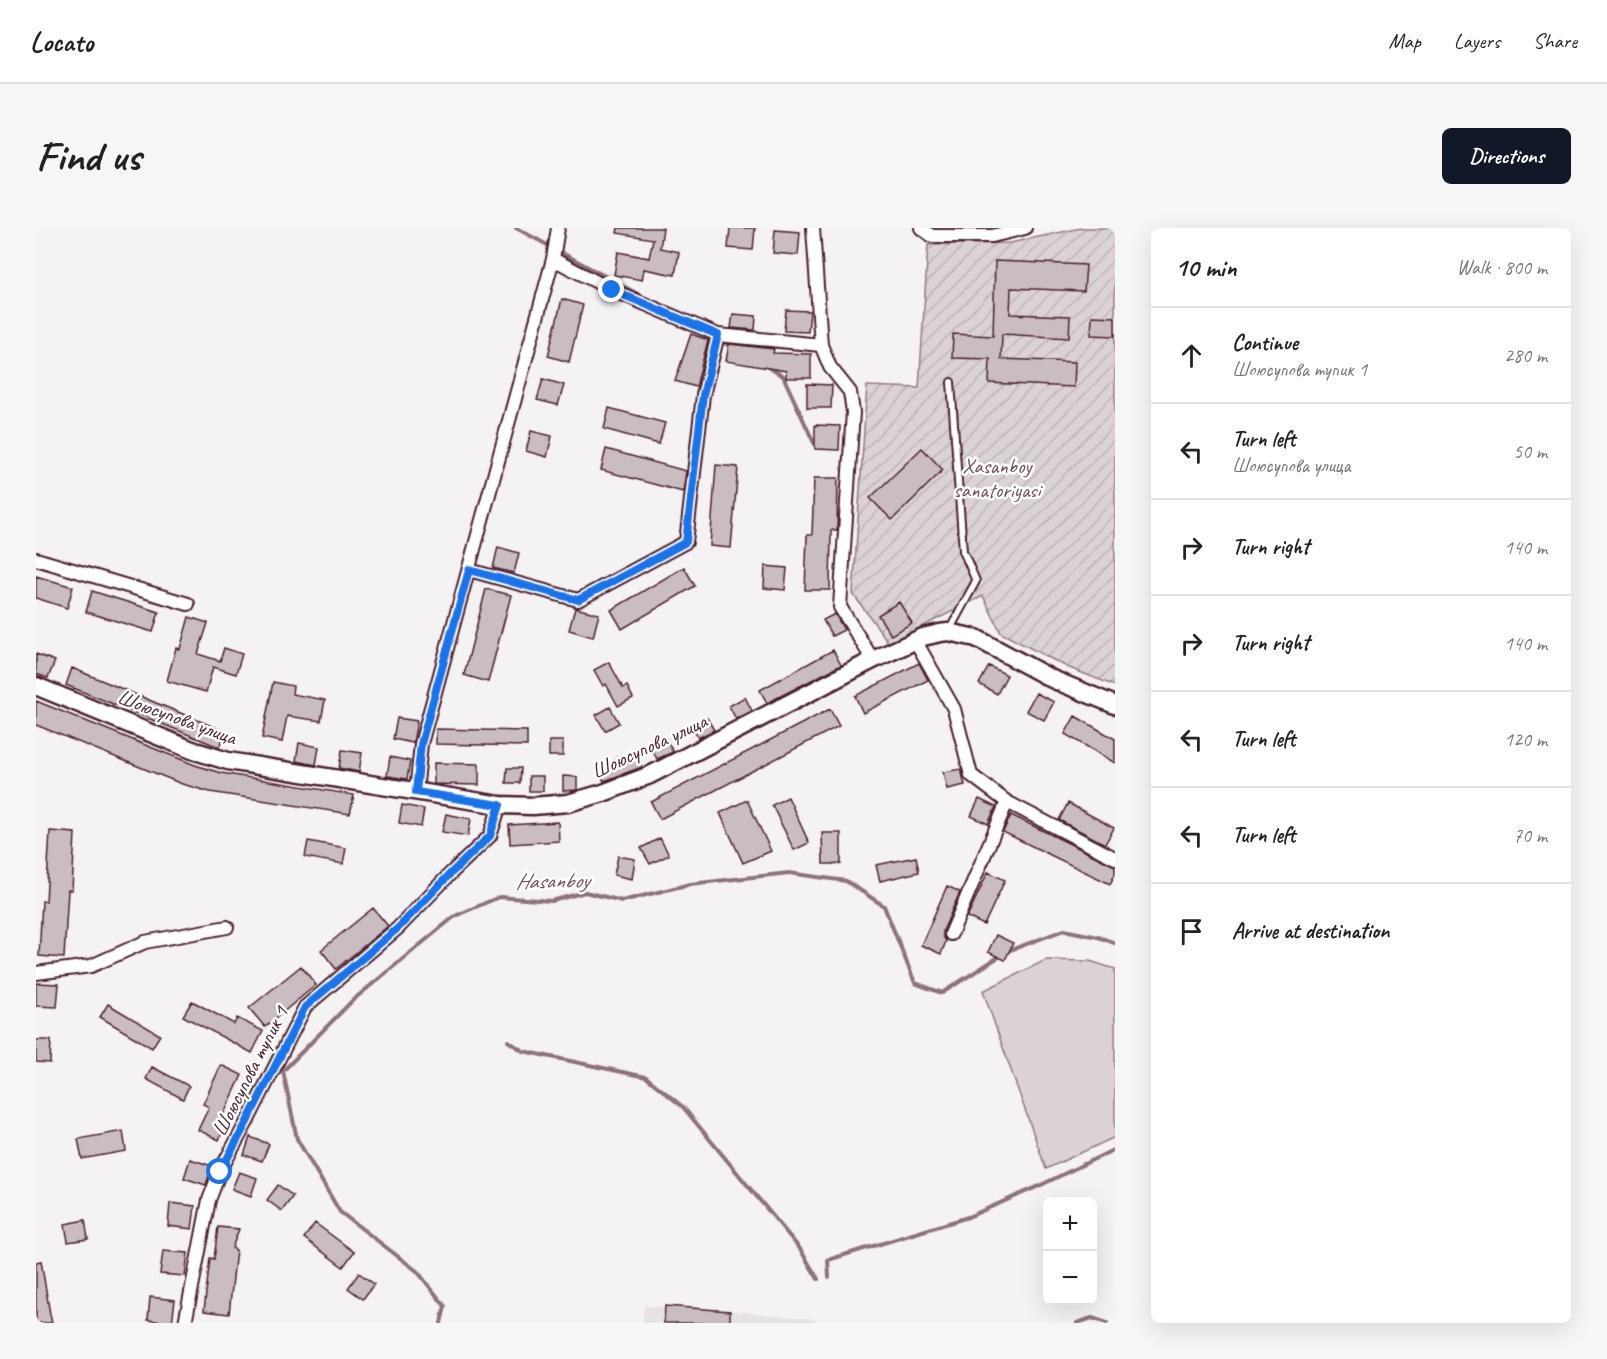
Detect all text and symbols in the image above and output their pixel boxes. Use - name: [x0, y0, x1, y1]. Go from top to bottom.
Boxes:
- text: Locato: [30, 24, 93, 59]
- text: Map: [1388, 28, 1421, 54]
- text: Layers: [1454, 28, 1500, 54]
- text: Share: [1533, 28, 1577, 54]
- button: Directions: [1442, 128, 1571, 184]
- text: Find us: [36, 130, 141, 183]
- text: 10 min: [1175, 251, 1237, 284]
- text: Walk · 800 m: [1457, 255, 1547, 280]
- route end: [598, 276, 624, 302]
- text: Continue: [1232, 329, 1298, 357]
- icon: ahead: [1175, 339, 1208, 372]
- text: 280 m: [1504, 343, 1547, 368]
- text: Шоюсупова тупик 1: [1232, 357, 1367, 382]
- text: Turn left: [1232, 425, 1296, 453]
- icon: left: [1175, 435, 1208, 468]
- text: 50 m: [1513, 439, 1547, 464]
- park label: Xasanboy sanatoriyasi: [954, 453, 1043, 503]
- text: Шоюсупова улица: [1232, 453, 1350, 478]
- icon: right: [1175, 531, 1208, 564]
- text: Turn right: [1232, 533, 1309, 561]
- text: 140 m: [1504, 535, 1547, 560]
- icon: right: [1175, 627, 1208, 660]
- text: Turn right: [1232, 629, 1309, 657]
- text: 140 m: [1504, 631, 1547, 656]
- street label: Шоюсупова улица: [114, 684, 241, 751]
- street label: Шоюсупова улица: [587, 707, 712, 784]
- icon: left: [1175, 723, 1208, 756]
- text: Turn left: [1232, 725, 1296, 753]
- text: 120 m: [1504, 727, 1547, 752]
- icon: left: [1175, 819, 1208, 852]
- text: Turn left: [1232, 821, 1296, 849]
- text: 70 m: [1513, 823, 1547, 848]
- water label: Hasanboy: [515, 866, 592, 896]
- icon: arrive: [1175, 915, 1208, 948]
- text: Arrive at destination: [1232, 917, 1389, 945]
- street label: Шоюсупова тупик 1: [206, 1000, 295, 1140]
- route start: [206, 1158, 232, 1184]
- map controls: [1043, 1197, 1097, 1305]
- button: +: [1043, 1197, 1097, 1251]
- button: −: [1043, 1251, 1097, 1305]

